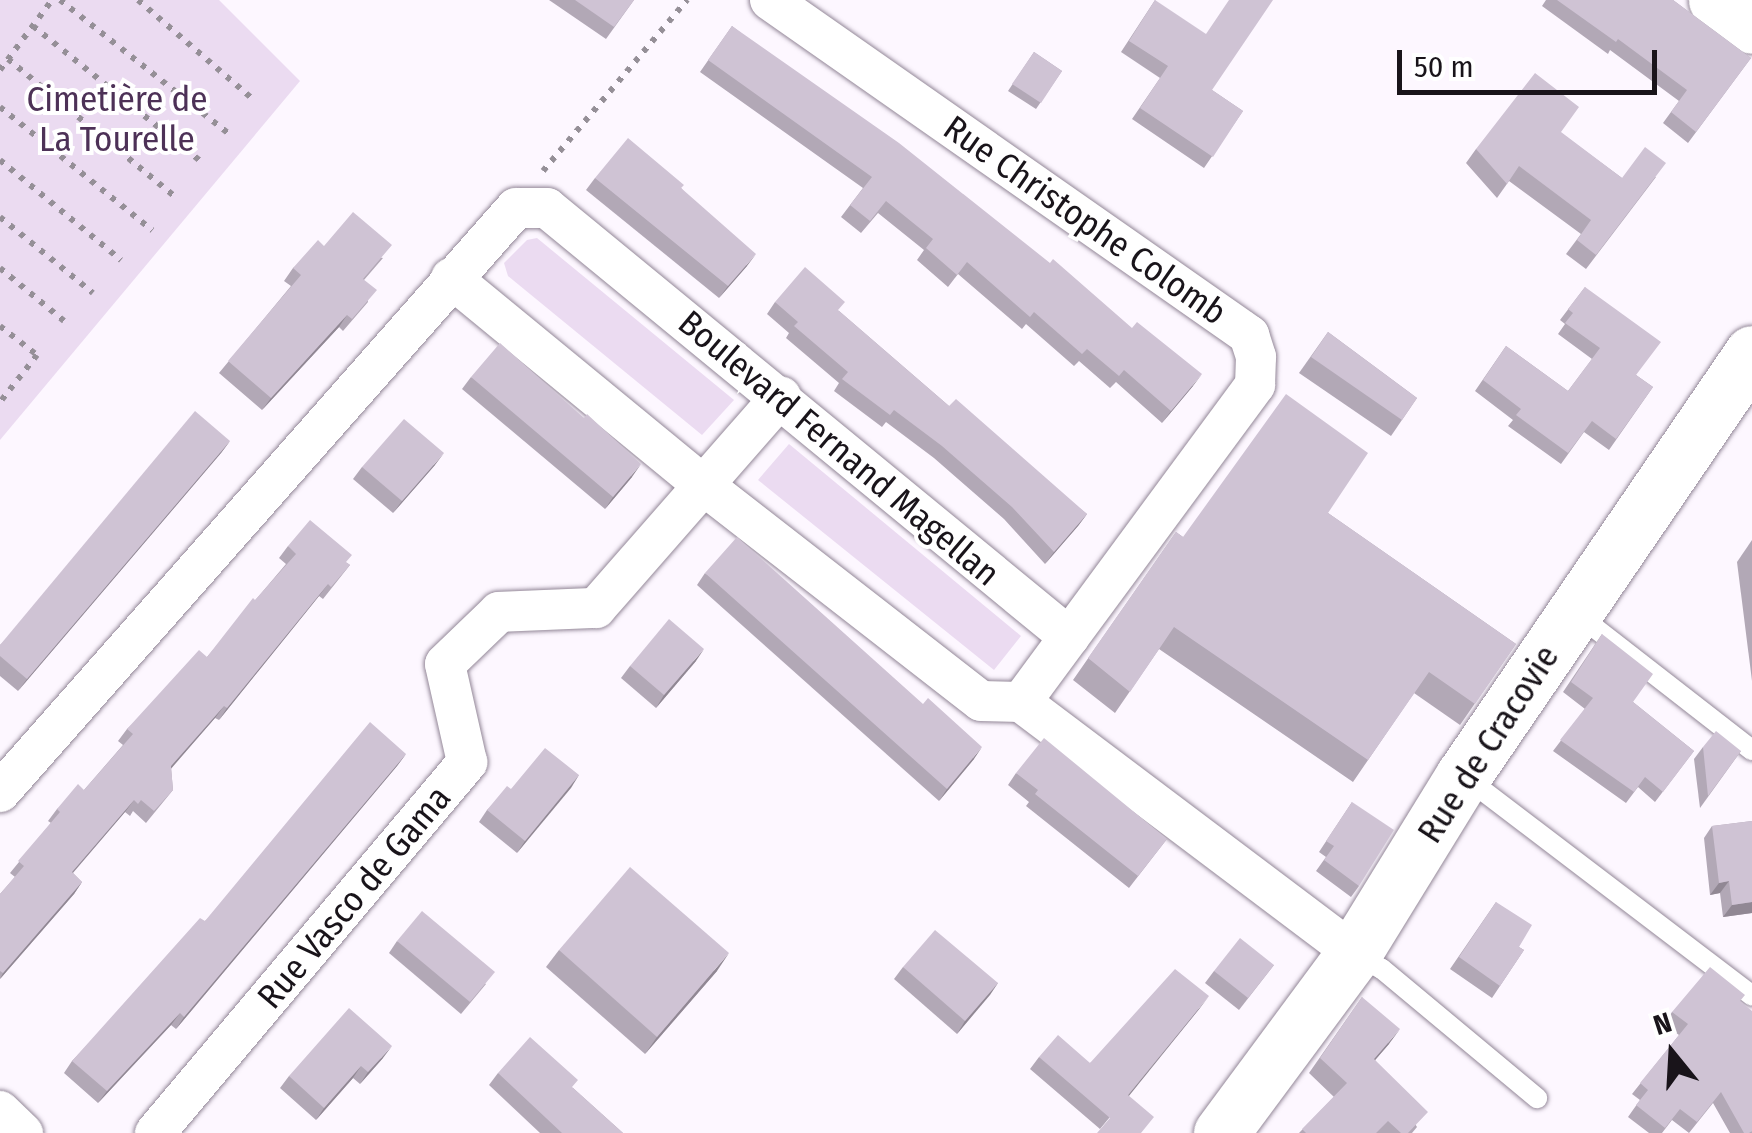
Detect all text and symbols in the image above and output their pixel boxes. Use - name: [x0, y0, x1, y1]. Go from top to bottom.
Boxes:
- scale bar: [1402, 30, 1662, 92]
- text: 50 m: [1414, 49, 1474, 85]
- park label: Cimetière de La Tourelle: [26, 78, 208, 160]
- street label: Rue Christophe Colomb: [936, 107, 1234, 333]
- street label: Boulevard Fernand Magellan: [670, 301, 1008, 595]
- street label: Rue de Cracovie: [1409, 637, 1567, 851]
- street label: Rue Vasco de Gama: [249, 777, 459, 1017]
- north arrow: [1622, 1003, 1722, 1103]
- text: N: [1649, 1006, 1676, 1042]

